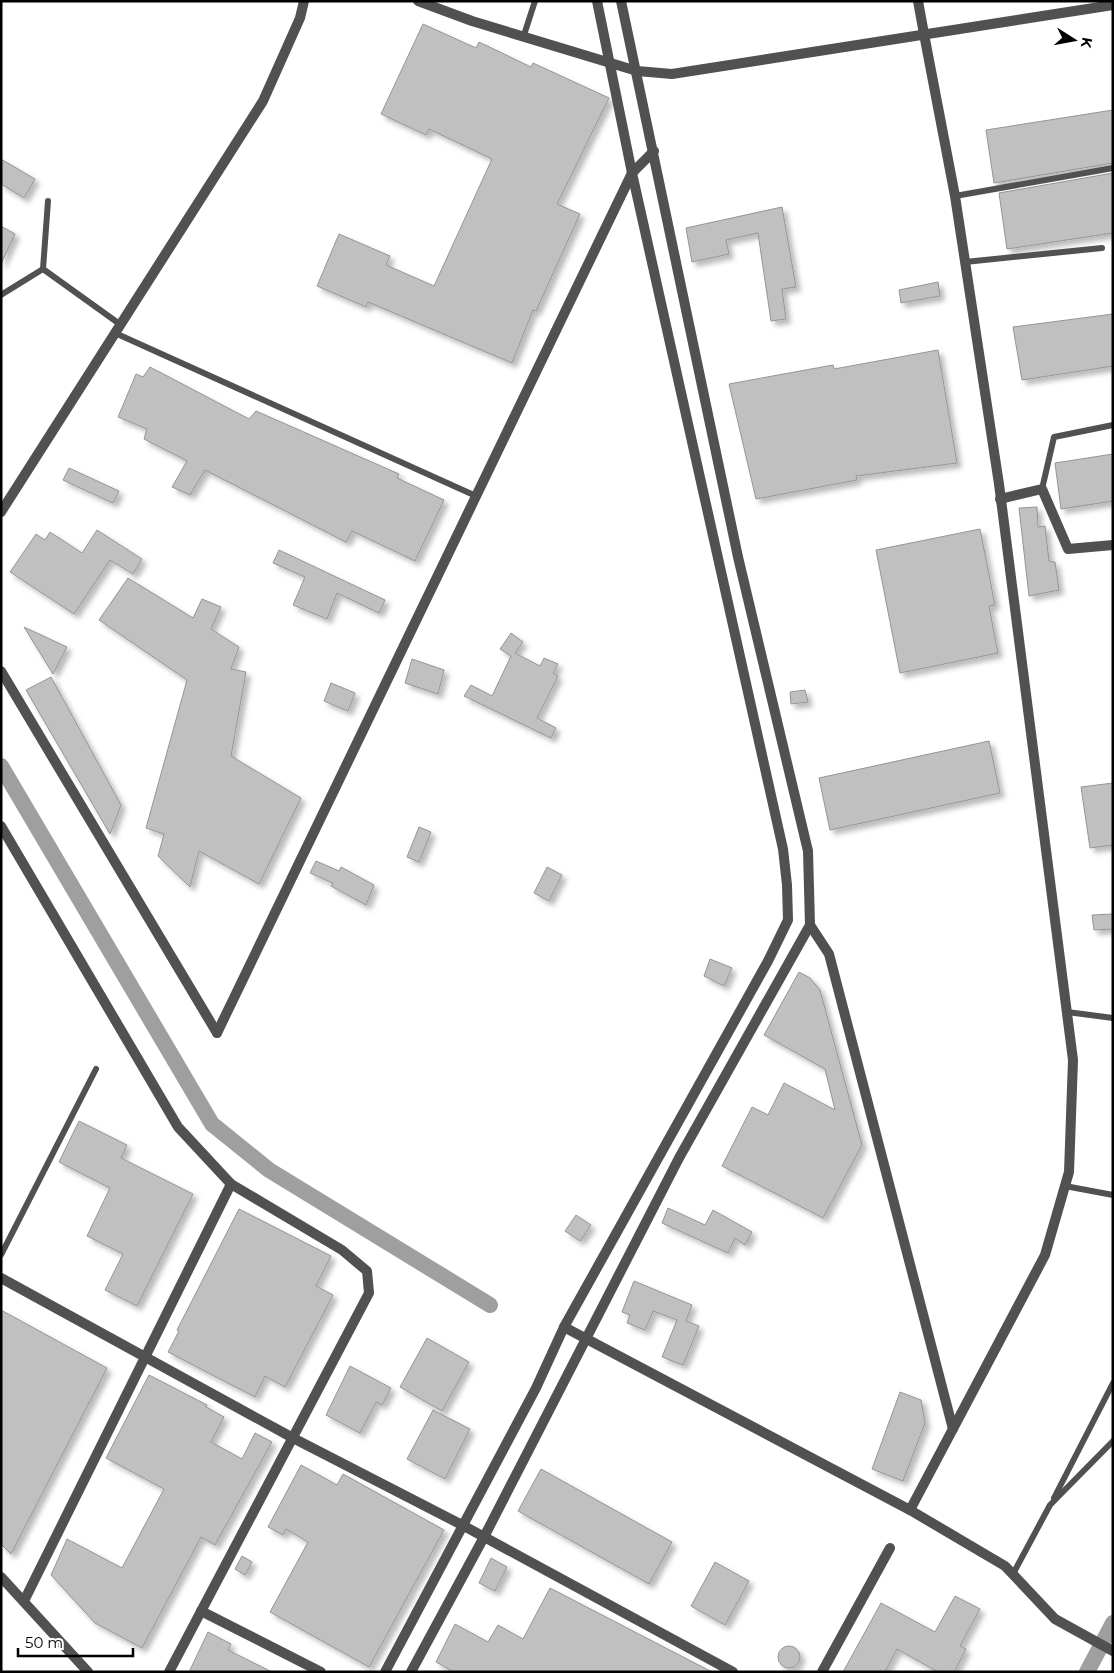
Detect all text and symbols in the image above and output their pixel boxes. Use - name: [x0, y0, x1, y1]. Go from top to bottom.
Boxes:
- north arrow: [1049, 15, 1099, 65]
- text: K: [1077, 36, 1097, 50]
- scale bar: [18, 1626, 132, 1658]
- text: 50 m: [25, 1633, 63, 1652]

